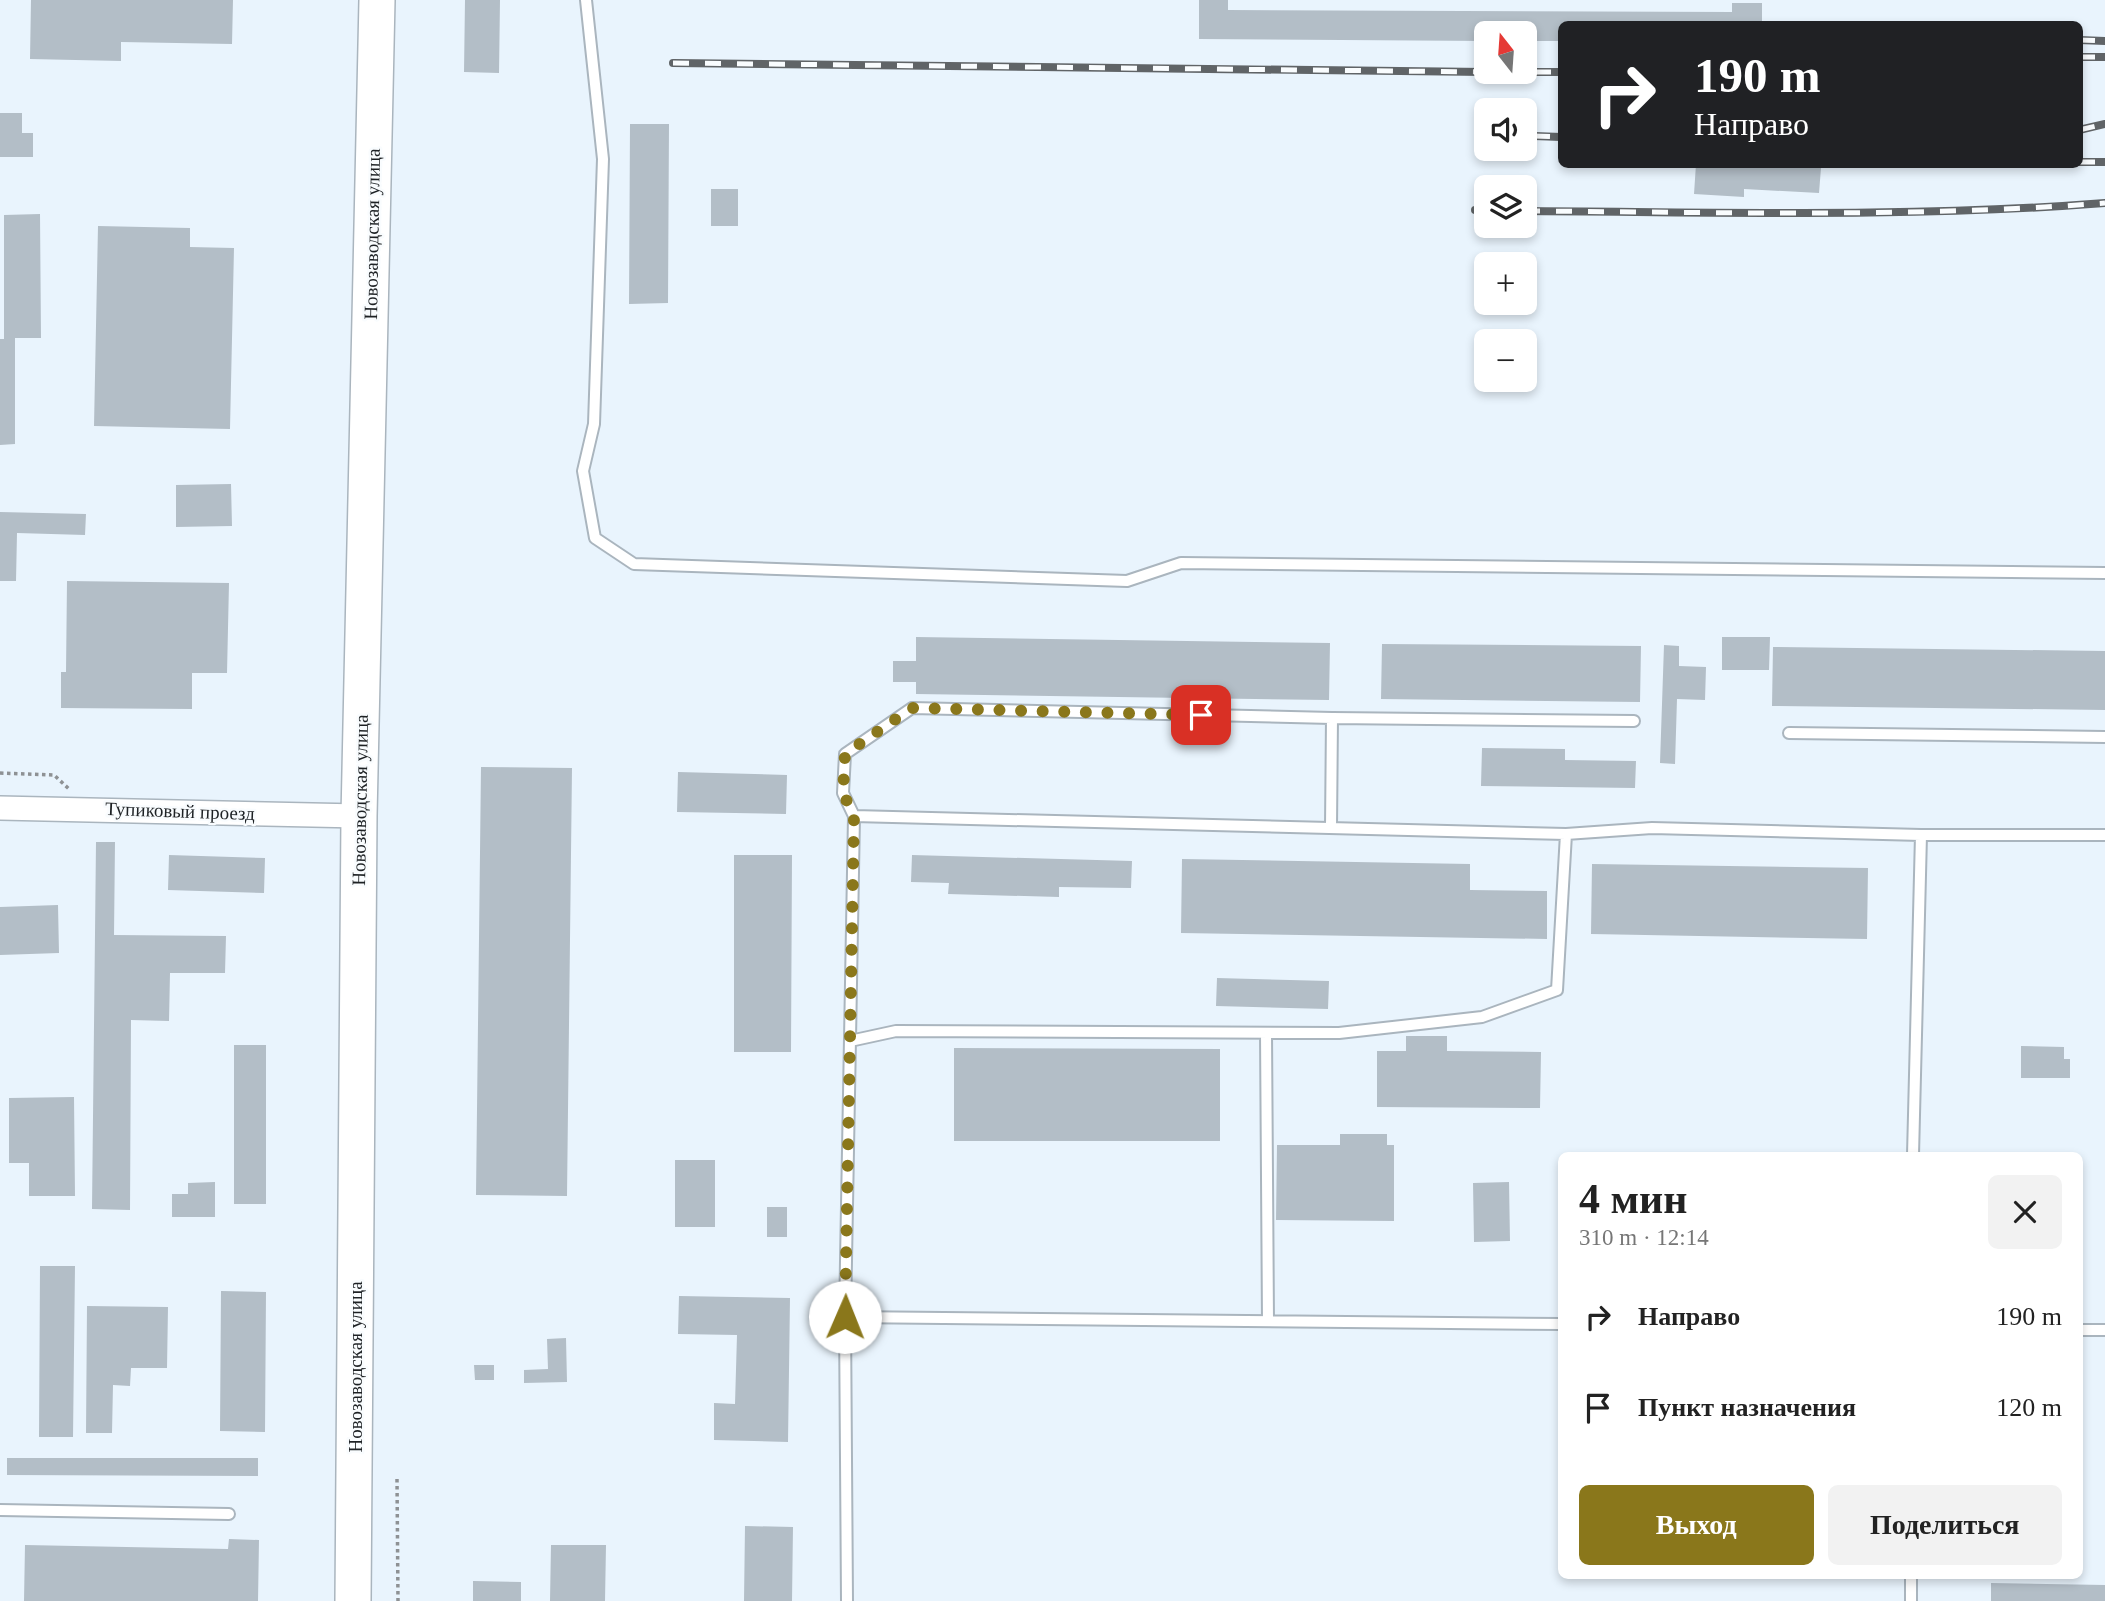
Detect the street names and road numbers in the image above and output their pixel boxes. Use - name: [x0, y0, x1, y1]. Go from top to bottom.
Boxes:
- street label: Новозаводская улица: [360, 148, 384, 320]
- street label: Новозаводская улица: [348, 714, 372, 886]
- street label: Тупиковый проезд: [105, 798, 256, 824]
- street label: Новозаводская улица: [345, 1281, 366, 1453]

